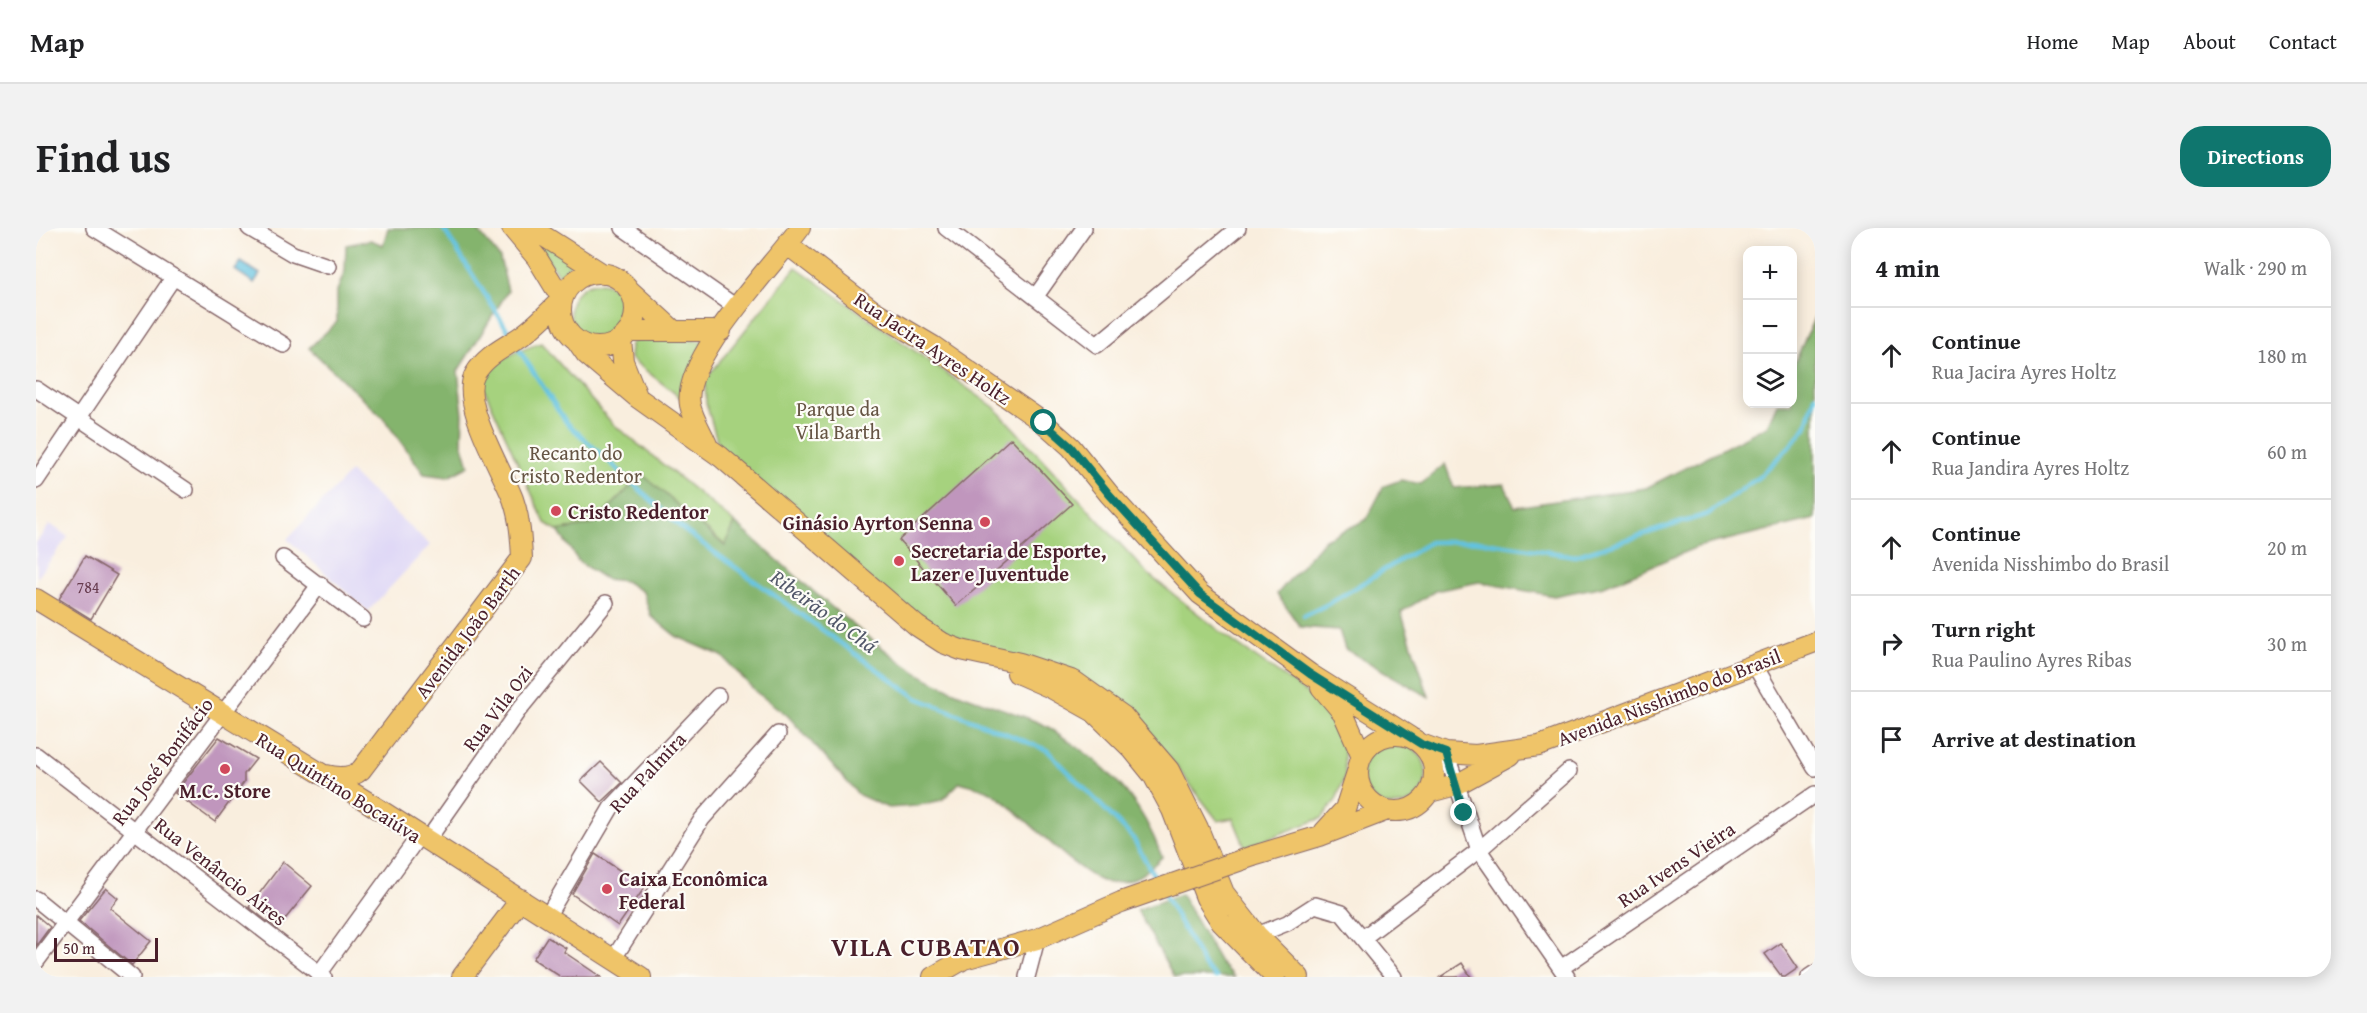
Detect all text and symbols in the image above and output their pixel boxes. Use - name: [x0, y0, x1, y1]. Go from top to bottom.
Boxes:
- text: Map: [30, 21, 84, 62]
- text: Home: [2027, 26, 2078, 57]
- text: Map: [2111, 26, 2150, 57]
- text: About: [2183, 26, 2236, 57]
- text: Contact: [2269, 26, 2337, 57]
- text: Find us: [36, 126, 171, 187]
- button: Directions: [2180, 126, 2331, 187]
- map controls: [1743, 246, 1797, 408]
- button: +: [1743, 246, 1797, 300]
- text: 4 min: [1875, 248, 1940, 287]
- text: Walk · 290 m: [2204, 253, 2307, 282]
- street label: Rua Jacira Ayres Holtz: [849, 285, 1018, 412]
- button: −: [1743, 300, 1797, 354]
- text: Continue: [1932, 325, 2021, 357]
- icon: ahead: [1875, 339, 1908, 372]
- text: 180 m: [2257, 341, 2307, 370]
- button: layers: [1743, 354, 1797, 408]
- text: Rua Jacira Ayres Holtz: [1932, 357, 2116, 386]
- park label: Parque da Vila Barth: [795, 394, 881, 446]
- route start: [1030, 409, 1056, 435]
- text: Continue: [1932, 421, 2021, 453]
- icon: ahead: [1875, 435, 1908, 468]
- text: 60 m: [2267, 437, 2307, 466]
- park label: Recanto do Cristo Redentor: [510, 438, 642, 490]
- text: Rua Jandira Ayres Holtz: [1932, 453, 2129, 482]
- place label: Cristo Redentor: [568, 497, 709, 526]
- marker: Cristo Redentor: [549, 504, 563, 518]
- place label: Ginásio Ayrton Senna: [783, 508, 974, 537]
- marker: Ginásio Ayrton Senna: [978, 515, 992, 529]
- text: Continue: [1932, 517, 2021, 549]
- icon: ahead: [1875, 531, 1908, 564]
- text: 20 m: [2267, 533, 2307, 562]
- place label: Secretaria de Esporte, Lazer e Juventude: [911, 536, 1106, 588]
- text: Avenida Nisshimbo do Brasil: [1932, 549, 2169, 578]
- marker: Secretaria de Esporte, Lazer e Juventude: [892, 554, 906, 568]
- street label: Avenida João Barth: [407, 560, 527, 704]
- water label: Ribeirão do Chá: [763, 561, 884, 661]
- house number: 784: [76, 575, 100, 599]
- text: Turn right: [1932, 613, 2035, 645]
- icon: right: [1875, 627, 1908, 660]
- text: 30 m: [2267, 629, 2307, 658]
- street label: Avenida Nisshimbo do Brasil: [1553, 641, 1785, 753]
- text: Rua Paulino Ayres Ribas: [1932, 645, 2132, 674]
- street label: Rua Vila Ozi: [455, 659, 539, 757]
- street label: Rua José Bonifácio: [104, 691, 220, 831]
- icon: arrive: [1875, 723, 1908, 756]
- text: Arrive at destination: [1932, 723, 2136, 755]
- street label: Rua Quintino Bocaiúva: [251, 724, 428, 850]
- street label: Rua Palmira: [602, 725, 693, 819]
- marker: M.C. Store: [218, 762, 232, 776]
- place label: M.C. Store: [179, 776, 271, 805]
- route end: [1450, 799, 1476, 825]
- street label: Rua Venâncio Aires: [148, 810, 294, 932]
- street label: Rua Ivens Vieira: [1612, 814, 1741, 914]
- place label: Caixa Econômica Federal: [619, 864, 769, 916]
- marker: Caixa Econômica Federal: [600, 882, 614, 896]
- district label: VILA CUBATAO: [831, 927, 1021, 966]
- scale bar: [54, 935, 158, 962]
- text: 50 m: [63, 936, 95, 960]

